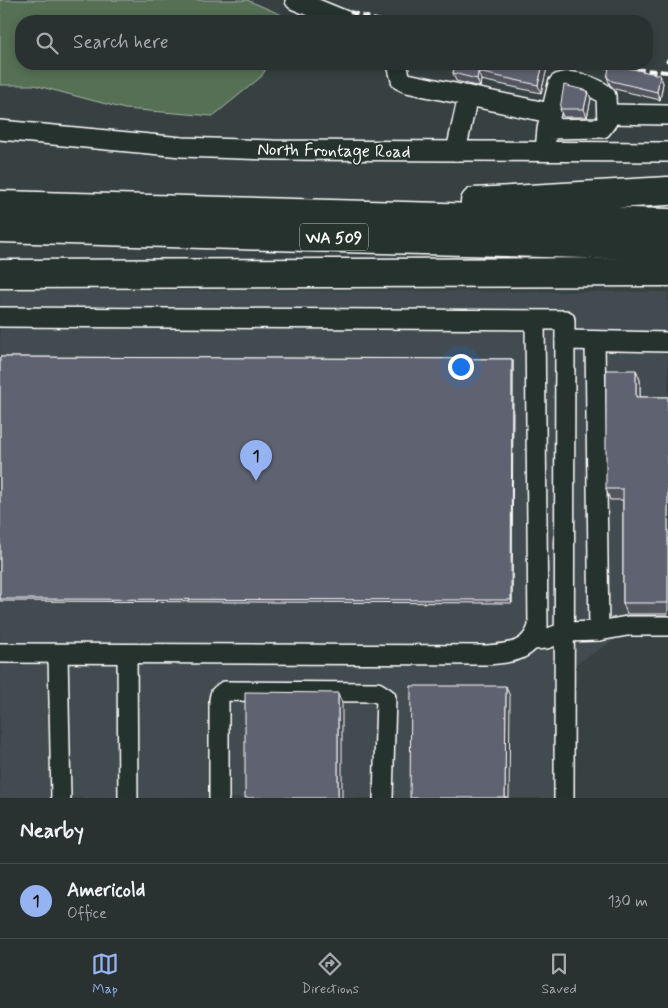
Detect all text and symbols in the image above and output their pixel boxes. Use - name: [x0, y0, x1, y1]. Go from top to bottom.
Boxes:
- search box: [15, 15, 653, 70]
- icon: search: [33, 29, 61, 57]
- text: Search here: [73, 30, 169, 55]
- street label: North Frontage Road: [257, 138, 411, 165]
- road number: WA 509: [300, 223, 368, 250]
- your location: [448, 354, 474, 380]
- pin: 1: [240, 440, 272, 481]
- text: Nearby: [20, 817, 84, 845]
- text: Americold: [67, 878, 145, 903]
- text: 1: [32, 891, 40, 912]
- text: 130 m: [607, 891, 648, 912]
- text: Office: [67, 903, 107, 924]
- tab: Map: [91, 950, 119, 998]
- tab: Directions: [302, 950, 359, 998]
- tab: Saved: [541, 950, 577, 998]

